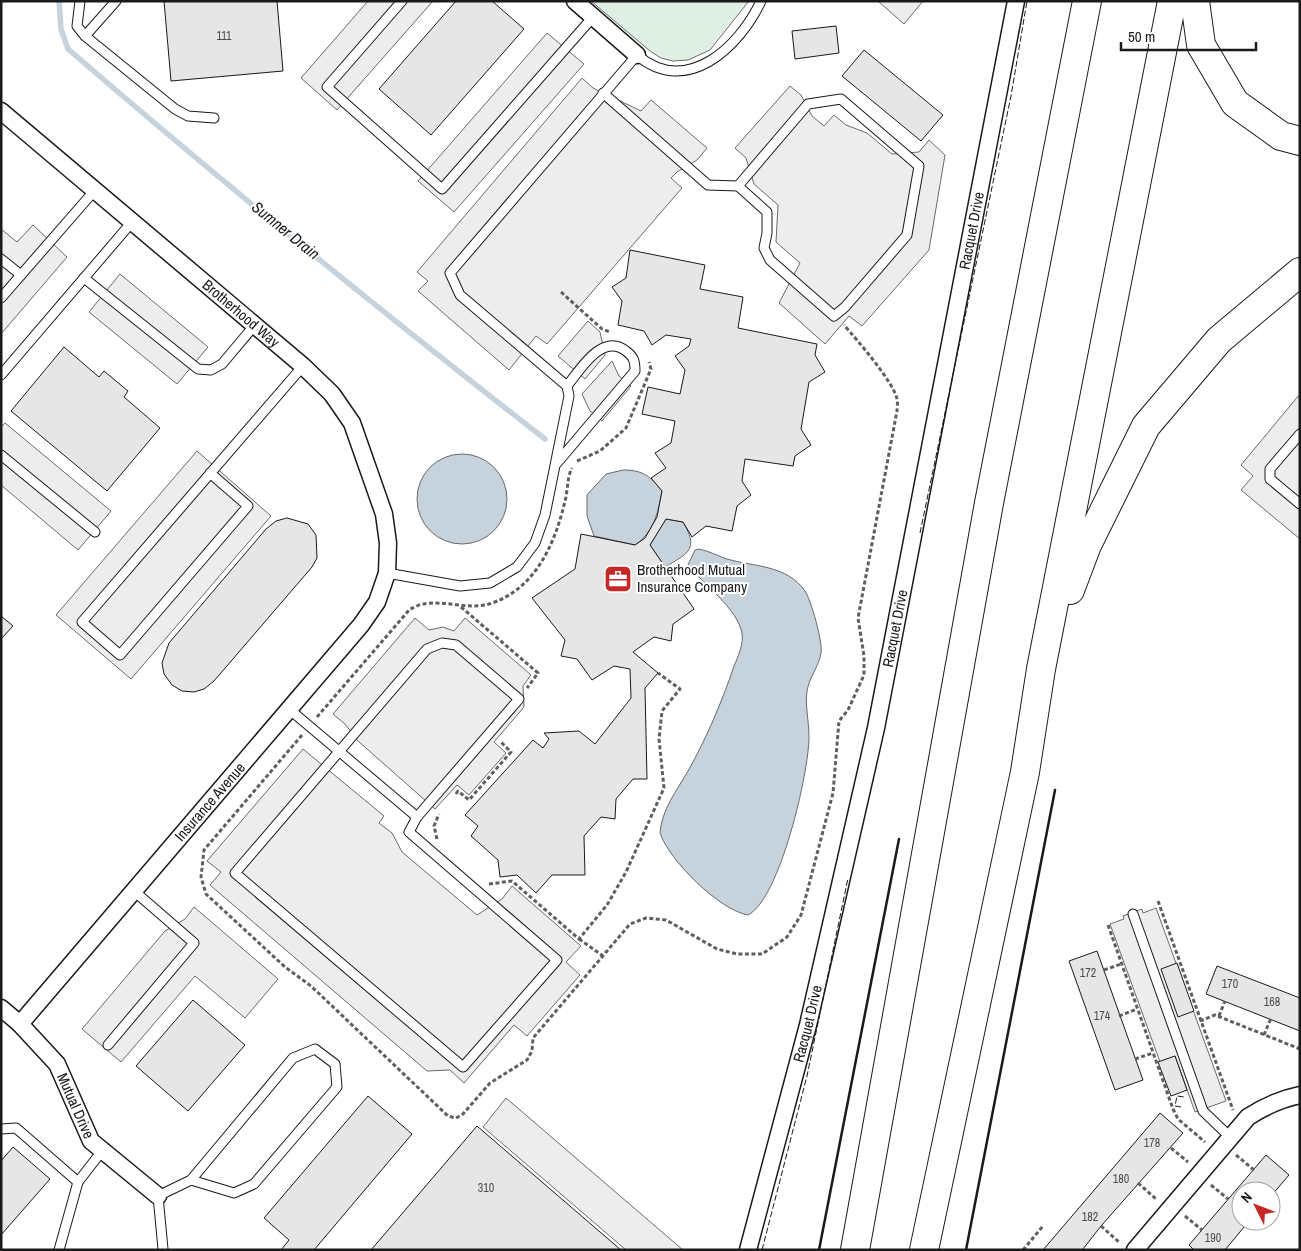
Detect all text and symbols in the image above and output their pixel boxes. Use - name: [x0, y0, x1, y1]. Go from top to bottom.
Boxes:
- scale bar: [1121, 20, 1256, 52]
- text: 50 m: [1128, 26, 1155, 47]
- house number: 111: [217, 28, 232, 44]
- street label: Racquet Drive: [954, 190, 989, 271]
- water label: Sumner Drain: [247, 196, 325, 264]
- street label: Brotherhood Way: [198, 274, 285, 353]
- place label: Brotherhood Mutual Insurance Company: [637, 559, 748, 597]
- office icon: Brotherhood Mutual Insurance Company: [603, 564, 633, 594]
- street label: Racquet Drive: [877, 588, 912, 669]
- street label: Insurance Avenue: [169, 758, 250, 846]
- house number: 172: [1080, 965, 1096, 981]
- house number: 170: [1222, 976, 1238, 992]
- street label: Racquet Drive: [788, 983, 827, 1064]
- house number: 168: [1264, 994, 1280, 1010]
- house number: 174: [1094, 1008, 1111, 1024]
- street label: Mutual Drive: [52, 1069, 100, 1142]
- house number: 178: [1144, 1135, 1160, 1151]
- house number: 180: [1113, 1171, 1129, 1187]
- house number: 310: [478, 1180, 494, 1196]
- north arrow: [1231, 1181, 1281, 1231]
- text: N: [1237, 1188, 1256, 1206]
- house number: 182: [1082, 1209, 1098, 1225]
- house number: 190: [1205, 1230, 1221, 1246]

